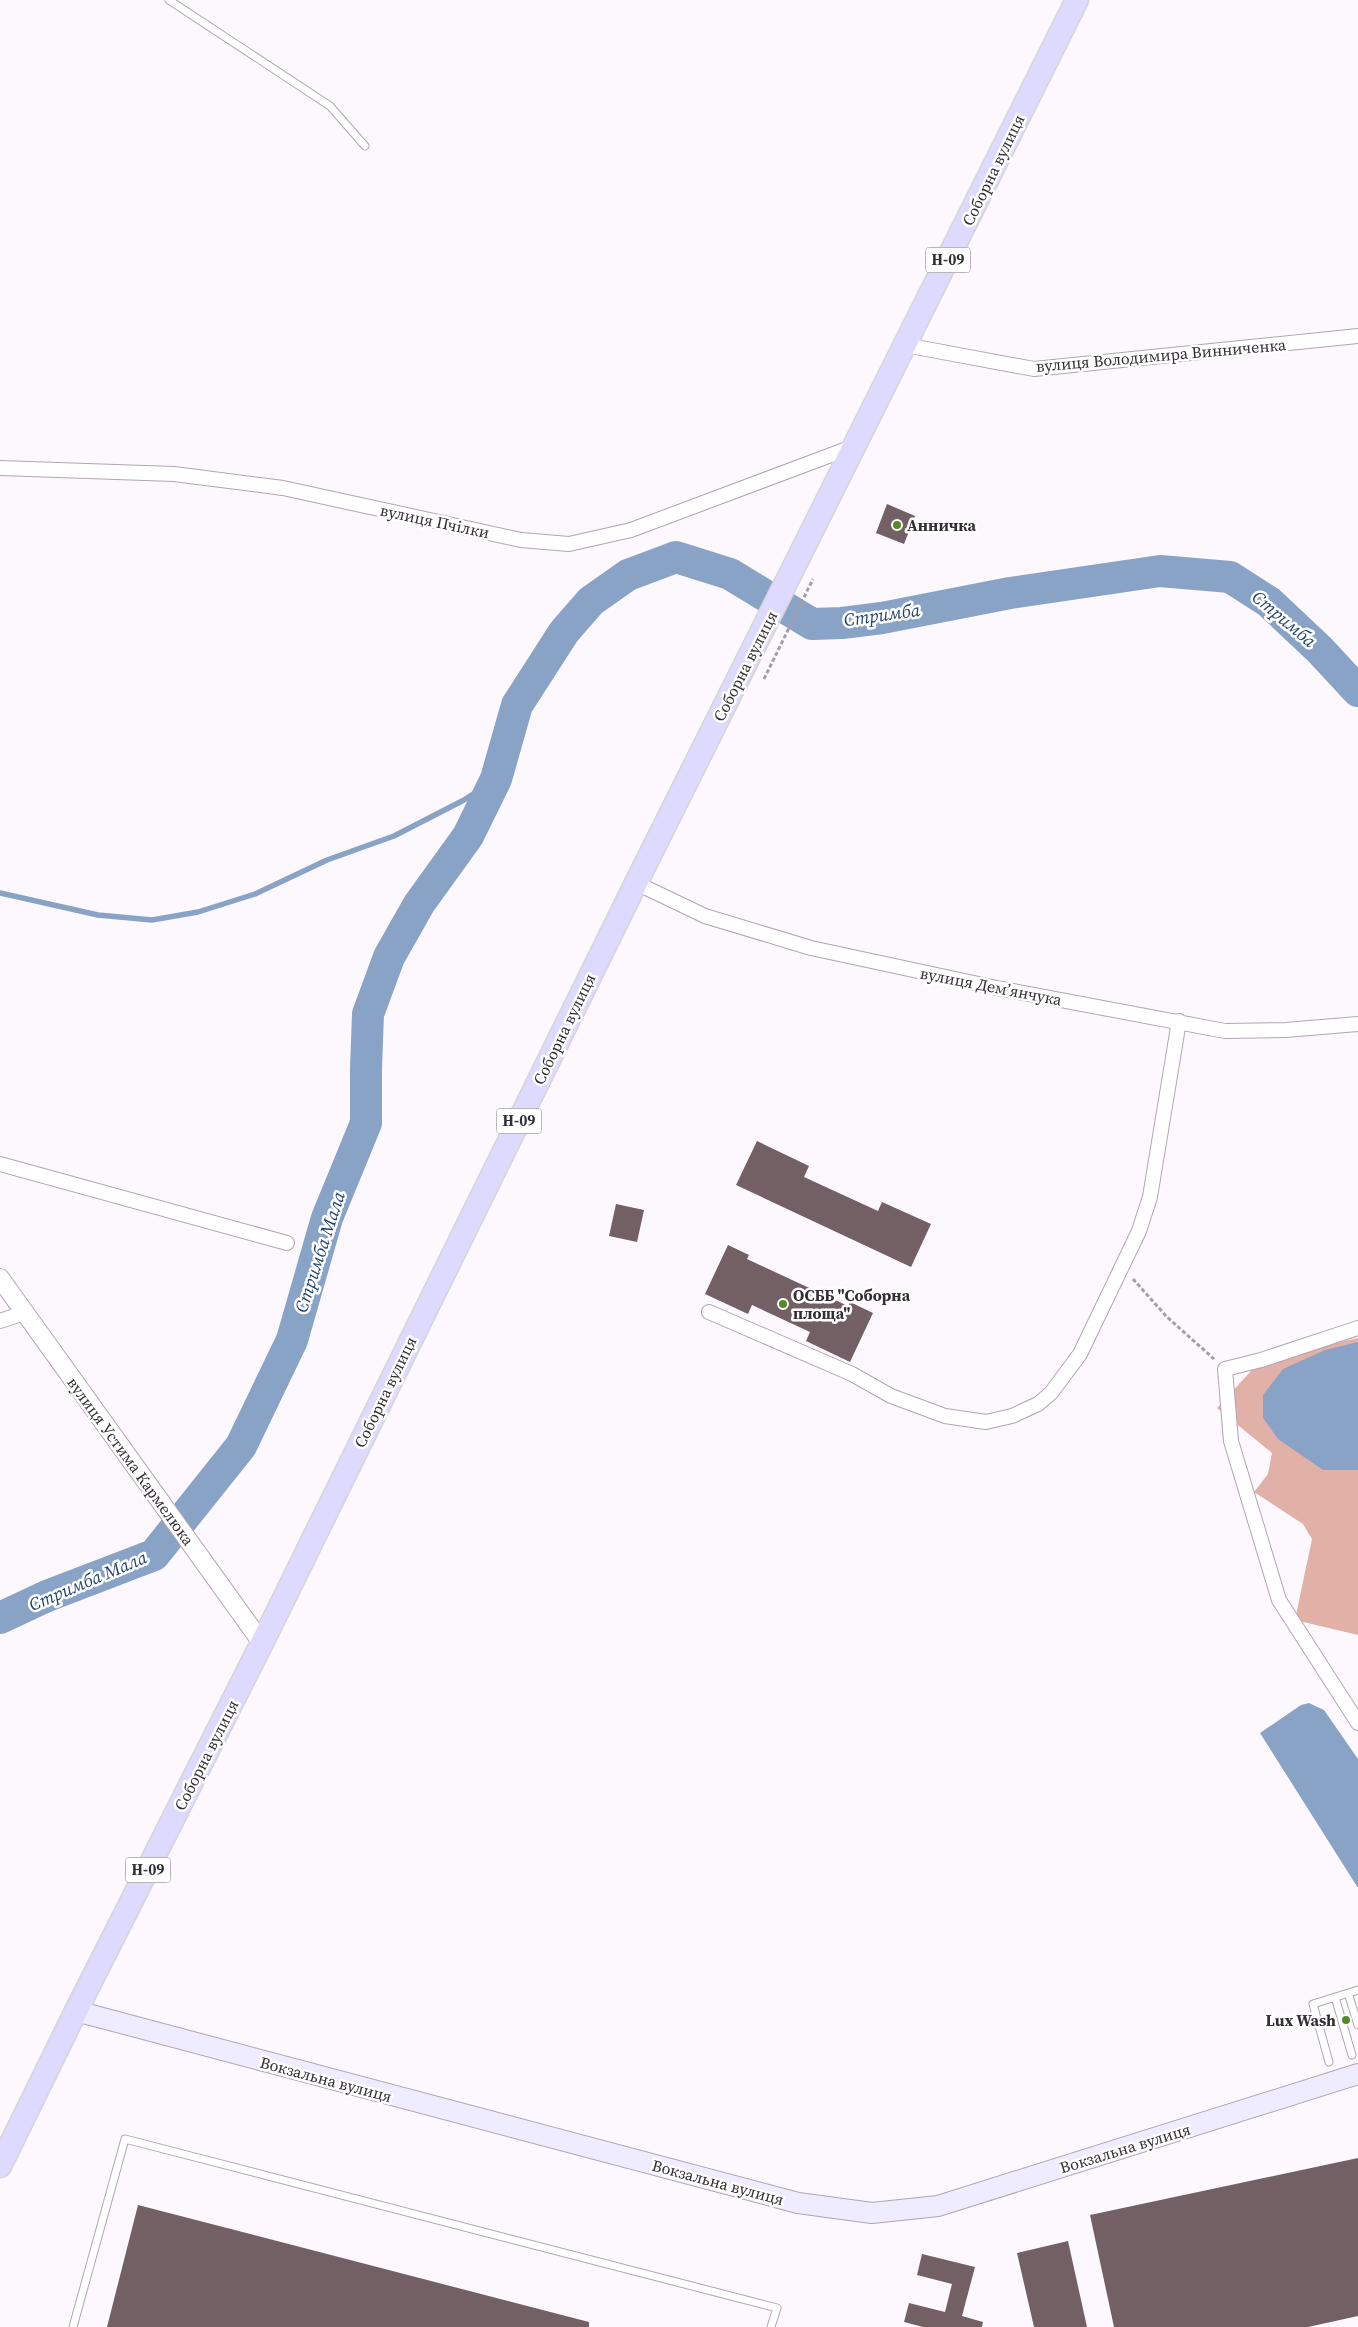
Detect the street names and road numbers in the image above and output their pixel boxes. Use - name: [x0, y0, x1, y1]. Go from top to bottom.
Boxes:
- street label: Соборна вулиця: [957, 111, 1029, 229]
- road number: Н-09: [926, 248, 970, 272]
- street label: вулиця Володимира Винниченка: [1035, 333, 1288, 377]
- street label: вулиця Пчілки: [378, 499, 492, 543]
- street label: Соборна вулиця: [708, 607, 782, 725]
- street label: вулиця Демʼянчука: [918, 961, 1064, 1011]
- street label: Соборна вулиця: [528, 970, 600, 1088]
- road number: Н-09: [496, 1108, 542, 1134]
- street label: Соборна вулиця: [349, 1333, 421, 1451]
- street label: вулиця Устима Кармелюка: [62, 1372, 200, 1550]
- street label: Соборна вулиця: [169, 1696, 243, 1814]
- road number: Н-09: [126, 1858, 170, 1882]
- street label: Вокзальна вулиця: [258, 2051, 394, 2107]
- street label: Вокзальна вулиця: [1057, 2118, 1193, 2178]
- street label: Вокзальна вулиця: [650, 2154, 786, 2210]

